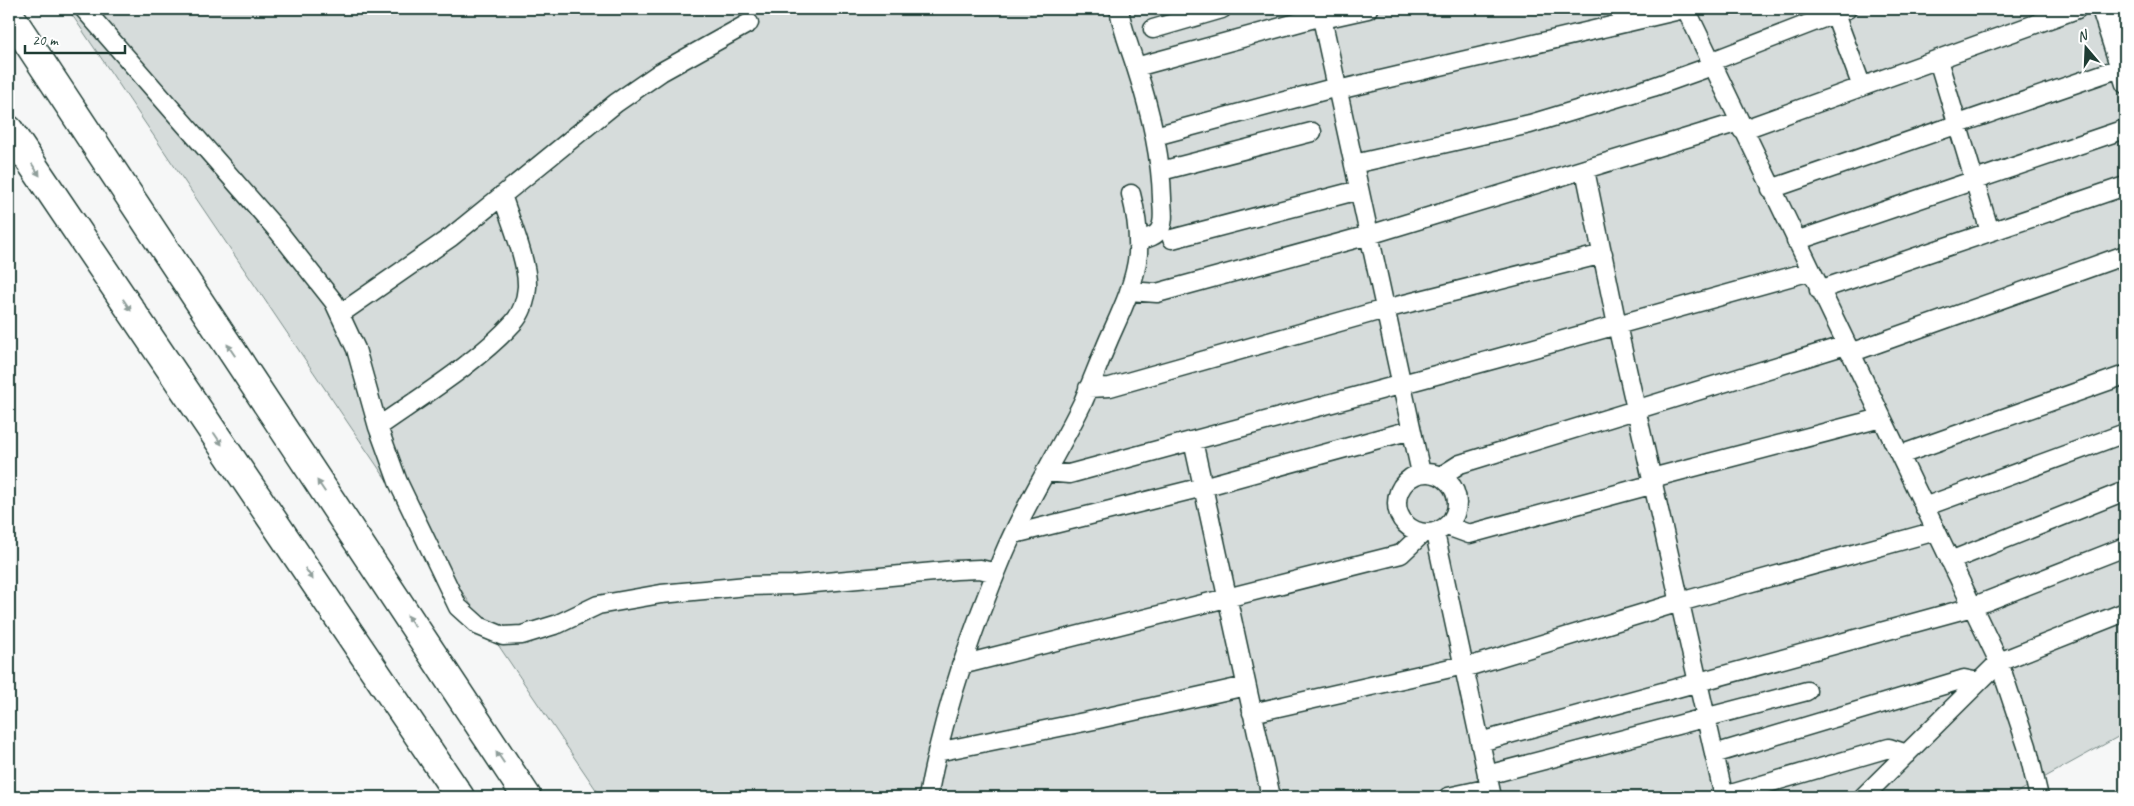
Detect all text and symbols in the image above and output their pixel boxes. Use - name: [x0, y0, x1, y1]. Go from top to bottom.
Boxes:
- scale bar: [25, 22, 125, 54]
- north arrow: [2062, 22, 2112, 72]
- text: N: [2075, 26, 2091, 46]
- text: 20 m: [32, 31, 59, 50]
- one-way arrow: [31, 163, 41, 177]
- one-way arrow: [122, 298, 132, 311]
- one-way arrow: [226, 343, 236, 357]
- one-way arrow: [213, 433, 223, 446]
- one-way arrow: [316, 479, 326, 492]
- one-way arrow: [304, 567, 314, 581]
- one-way arrow: [406, 614, 415, 628]
- one-way arrow: [495, 750, 505, 763]

